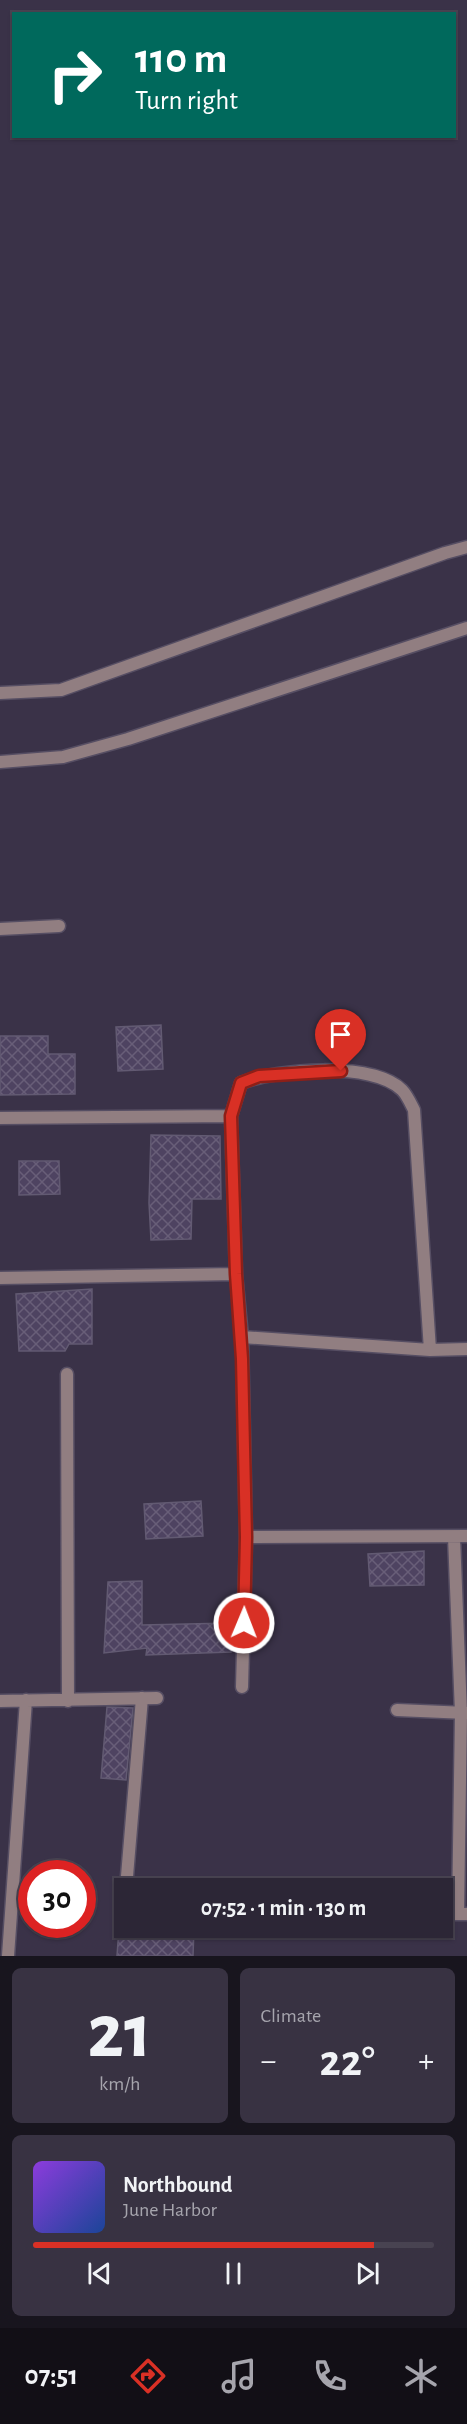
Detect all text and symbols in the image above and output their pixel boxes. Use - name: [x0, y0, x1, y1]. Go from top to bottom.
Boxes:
- icon: right: [36, 36, 114, 114]
- text: 110 m: [135, 38, 227, 80]
- text: Turn right: [135, 87, 238, 114]
- pin: [315, 1009, 366, 1071]
- icon: arrive: [324, 1018, 357, 1051]
- position arrow: [212, 1591, 276, 1655]
- speed limit sign: 30: [18, 1860, 96, 1938]
- text: 07:52 · 1 min · 130 m: [201, 1897, 366, 1919]
- text: 21: [87, 1994, 152, 2072]
- text: Climate: [261, 2006, 321, 2026]
- text: 22°: [319, 2039, 375, 2084]
- text: −: [261, 2045, 276, 2078]
- text: +: [418, 2045, 434, 2078]
- text: km/h: [99, 2074, 140, 2094]
- text: Northbound: [123, 2174, 232, 2196]
- text: June Harbor: [123, 2200, 217, 2220]
- icon: previous: [83, 2257, 116, 2290]
- icon: pause: [217, 2257, 250, 2290]
- icon: next: [351, 2257, 384, 2290]
- icon: directions: [127, 2355, 169, 2397]
- icon: music: [218, 2355, 260, 2397]
- icon: phone: [309, 2355, 351, 2397]
- icon: climate: [400, 2355, 442, 2397]
- text: 07:51: [25, 2362, 78, 2389]

